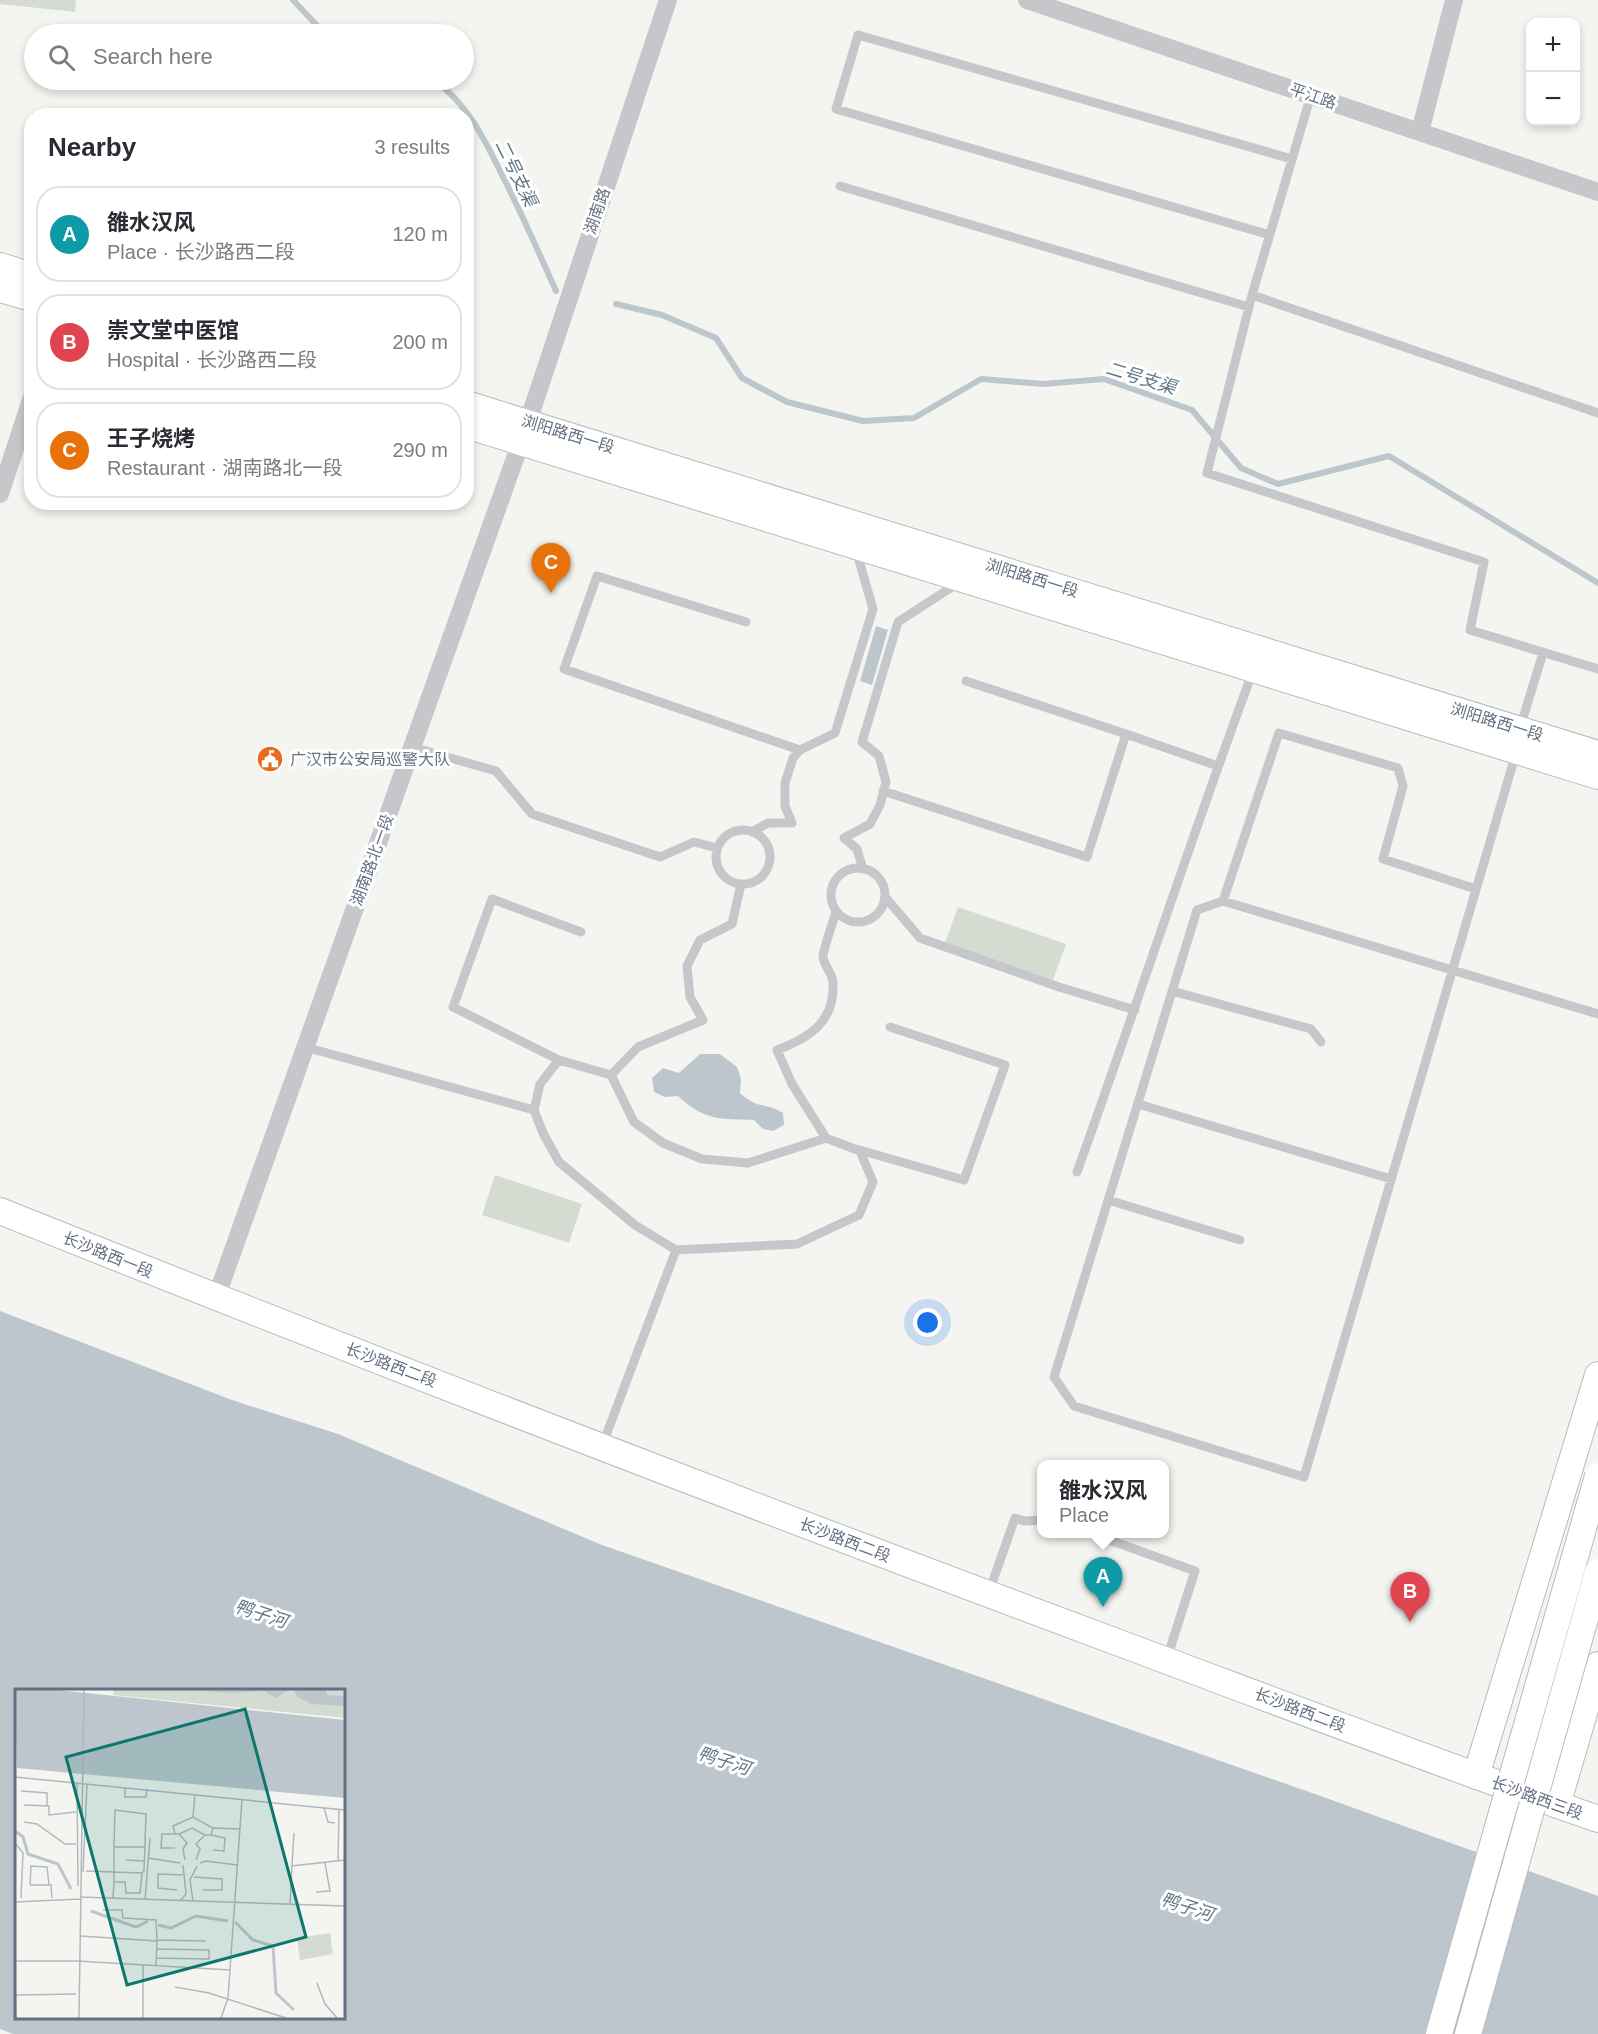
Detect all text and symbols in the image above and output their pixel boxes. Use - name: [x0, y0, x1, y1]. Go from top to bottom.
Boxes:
- map controls: [1526, 18, 1580, 126]
- button: +: [1526, 18, 1580, 72]
- search box: [24, 24, 474, 90]
- icon: search: [45, 41, 78, 74]
- text: Search here: [93, 44, 213, 69]
- button: −: [1526, 72, 1580, 126]
- street label: 平江路: [1288, 80, 1338, 112]
- text: Nearby: [48, 132, 136, 162]
- text: 3 results: [374, 136, 450, 158]
- water label: 二号支渠: [491, 136, 542, 212]
- street label: 湖南路: [581, 186, 613, 236]
- text: 雒水汉风: [107, 210, 195, 235]
- text: A: [62, 223, 77, 245]
- text: 120 m: [392, 223, 448, 245]
- text: Place · 长沙路西二段: [107, 241, 295, 263]
- text: 崇文堂中医馆: [107, 318, 239, 343]
- text: B: [62, 331, 77, 353]
- text: 200 m: [392, 331, 448, 353]
- text: Hospital · 长沙路西二段: [107, 349, 317, 371]
- water label: 二号支渠: [1104, 358, 1181, 399]
- street label: 浏阳路西一段: [520, 412, 616, 456]
- text: 王子烧烤: [107, 426, 195, 451]
- text: C: [62, 439, 77, 461]
- text: 290 m: [392, 439, 448, 461]
- text: Restaurant · 湖南路北一段: [107, 457, 343, 479]
- pin: C: [532, 544, 570, 593]
- street label: 浏阳路西一段: [984, 556, 1080, 600]
- street label: 浏阳路西一段: [1449, 700, 1545, 744]
- public building icon: 广汉市公安局巡警大队: [255, 744, 285, 774]
- place label: 广汉市公安局巡警大队: [290, 751, 450, 768]
- street label: 湖南路北一段: [348, 812, 396, 908]
- street label: 长沙路西一段: [60, 1229, 156, 1281]
- your location: [913, 1308, 942, 1337]
- street label: 长沙路西二段: [343, 1340, 439, 1390]
- popup: [1037, 1460, 1169, 1538]
- text: 雒水汉风: [1059, 1478, 1147, 1503]
- text: Place: [1059, 1504, 1109, 1526]
- street label: 长沙路西二段: [797, 1515, 893, 1565]
- pin: A: [1084, 1558, 1122, 1607]
- pin: B: [1390, 1572, 1430, 1622]
- water label: 鸭子河: [232, 1596, 293, 1633]
- street label: 长沙路西二段: [1252, 1685, 1348, 1735]
- inset map: [15, 1689, 345, 2019]
- water label: 鸭子河: [695, 1743, 756, 1780]
- street label: 长沙路西三段: [1489, 1774, 1585, 1822]
- water label: 鸭子河: [1158, 1889, 1219, 1926]

